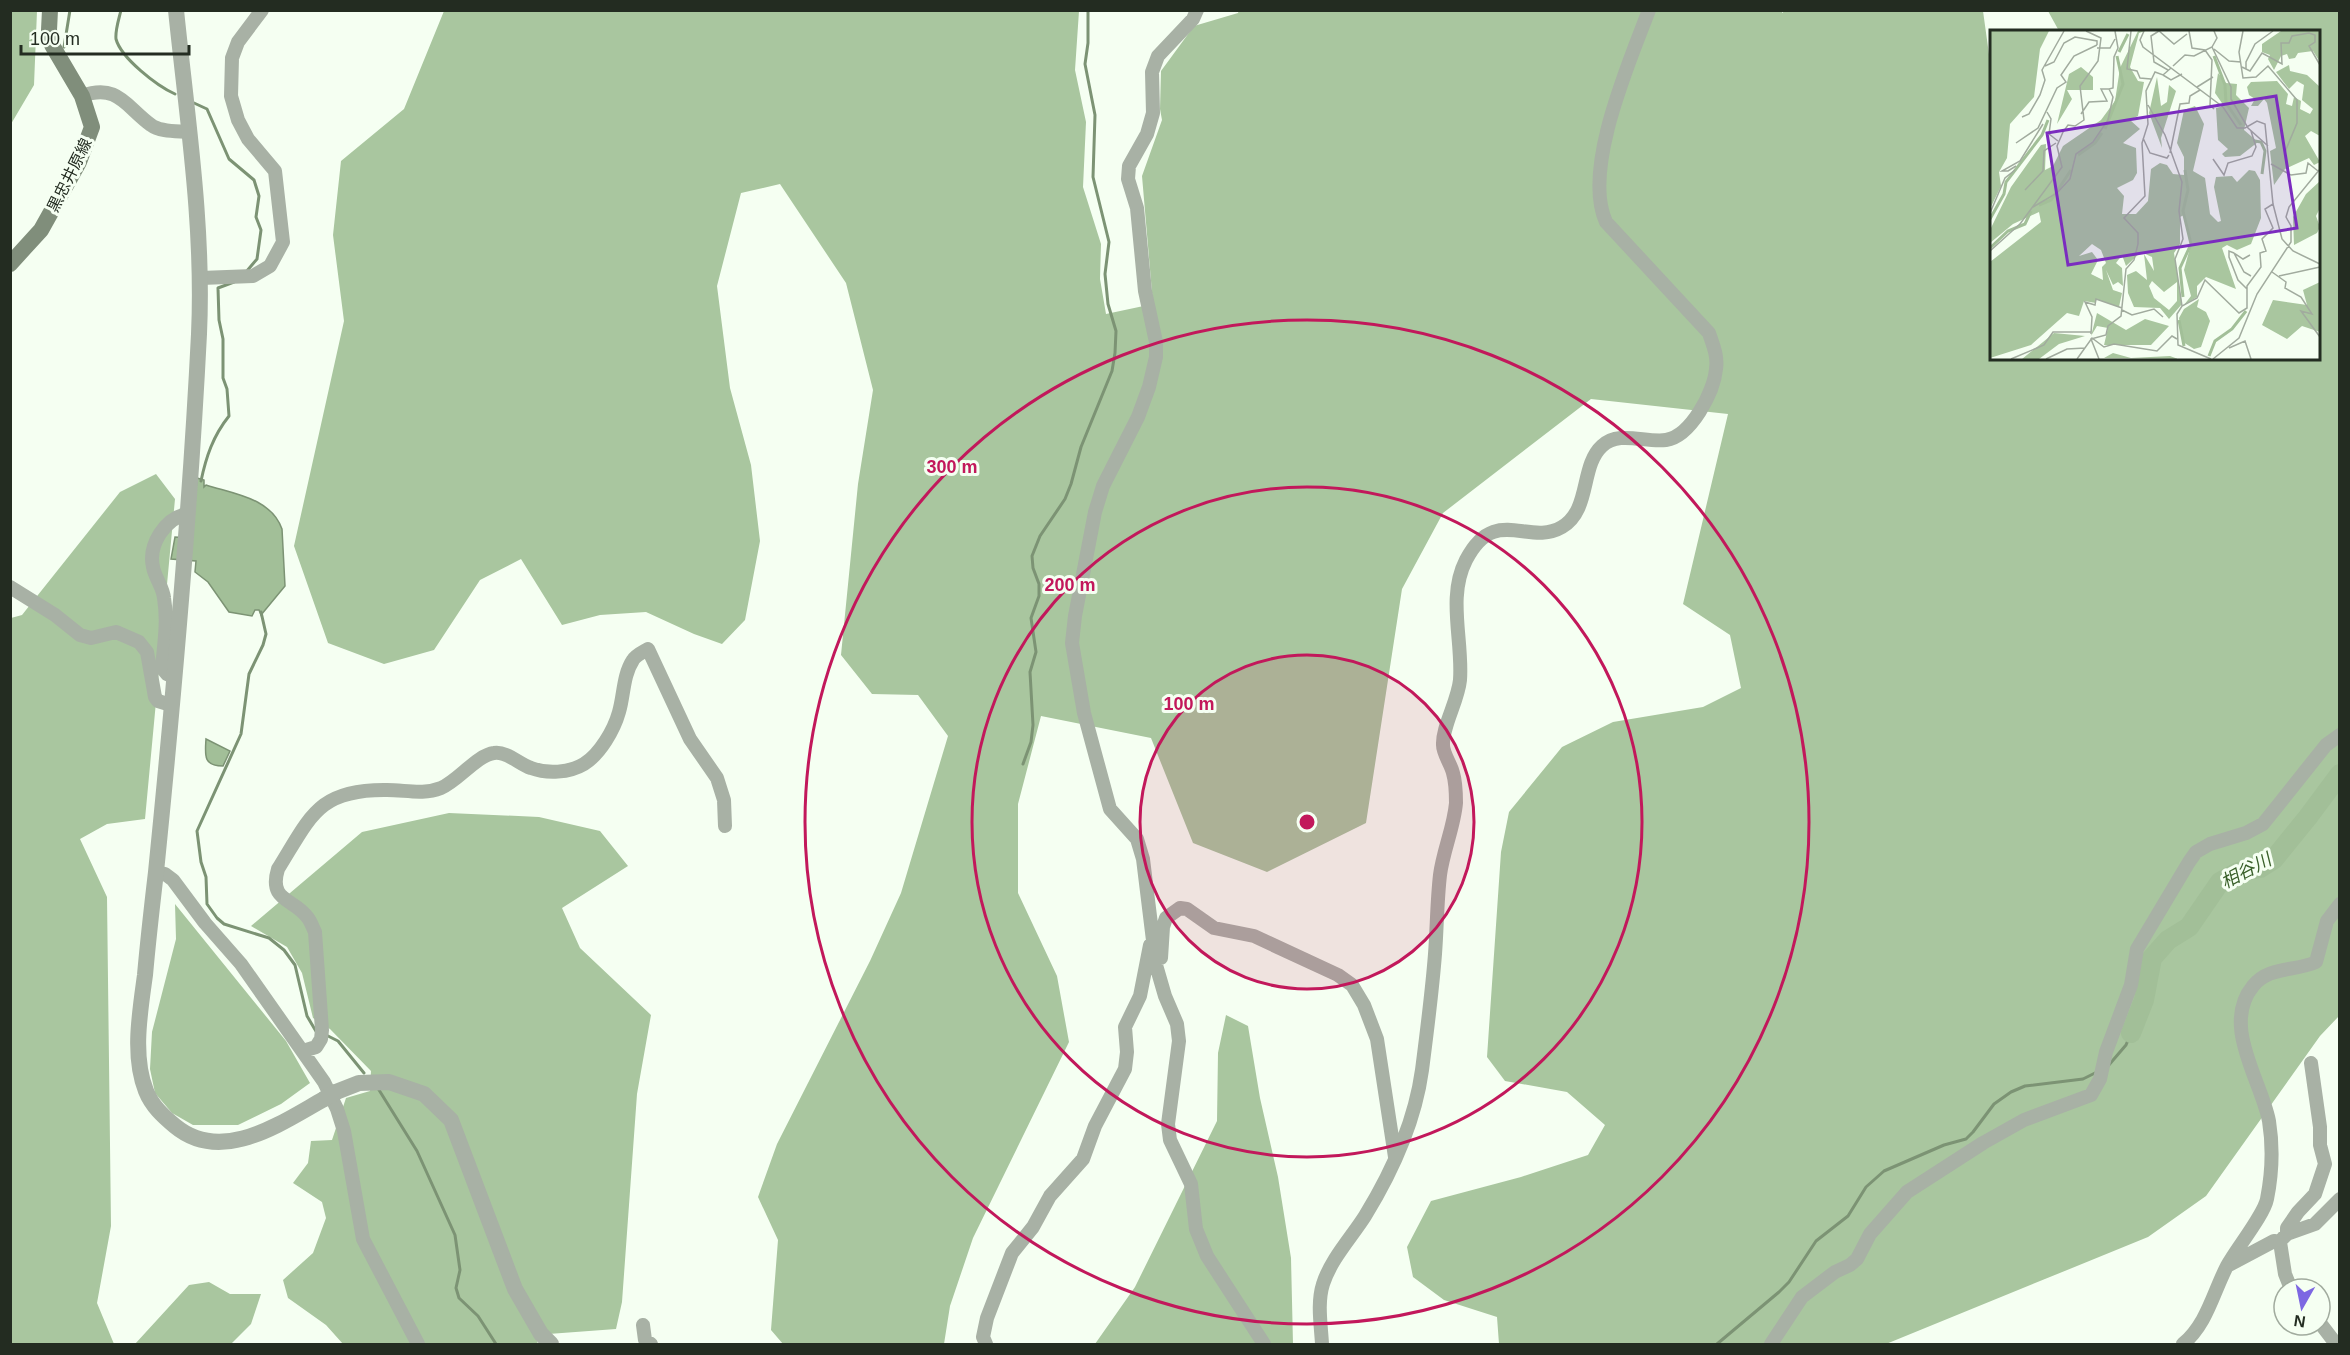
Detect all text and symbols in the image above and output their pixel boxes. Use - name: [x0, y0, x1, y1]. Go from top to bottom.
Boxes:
- scale bar: [21, 18, 189, 56]
- text: 100 m: [30, 29, 80, 49]
- inset map: [1990, 30, 2320, 360]
- street label: 黒忠井原線: [44, 136, 95, 215]
- text: 300 m: [926, 457, 978, 477]
- text: 200 m: [1044, 575, 1096, 595]
- text: 100 m: [1163, 694, 1215, 714]
- centre of rings: [1297, 812, 1317, 832]
- water label: 相谷川: [2217, 849, 2276, 893]
- north arrow: [2272, 1277, 2332, 1337]
- text: N: [2293, 1312, 2307, 1331]

